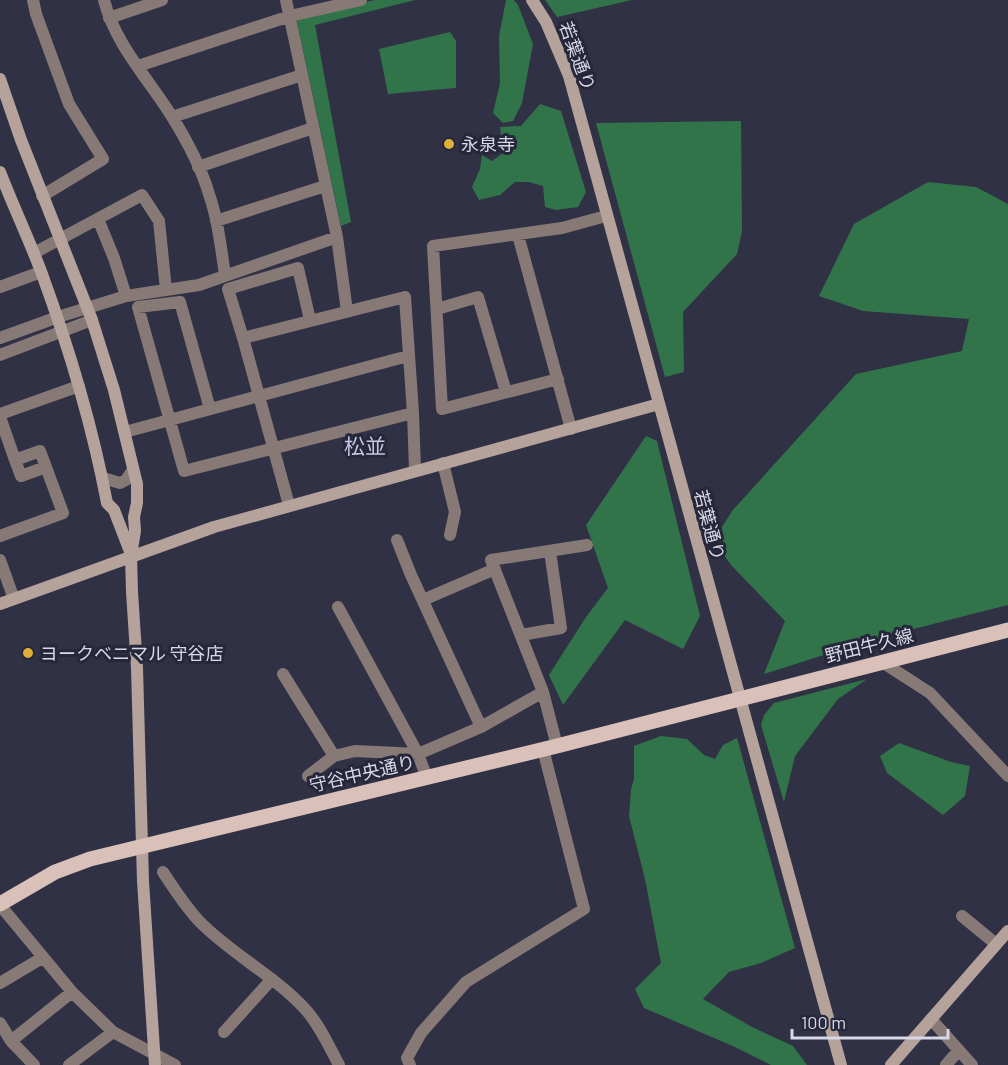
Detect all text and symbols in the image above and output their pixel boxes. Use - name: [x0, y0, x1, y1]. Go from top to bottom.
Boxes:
- street label: 若葉通り: [555, 18, 601, 94]
- place label: 永泉寺: [461, 133, 515, 155]
- marker: 永泉寺: [442, 137, 456, 151]
- district label: 松並: [344, 433, 386, 458]
- street label: 若葉通り: [690, 487, 730, 563]
- street label: 野田牛久線: [823, 623, 915, 667]
- place label: ヨークベニマル 守谷店: [40, 642, 224, 664]
- marker: ヨークベニマル 守谷店: [21, 646, 35, 660]
- street label: 守谷中央通り: [307, 750, 417, 796]
- scale bar: [792, 1002, 948, 1040]
- text: 100 m: [801, 1011, 846, 1033]

